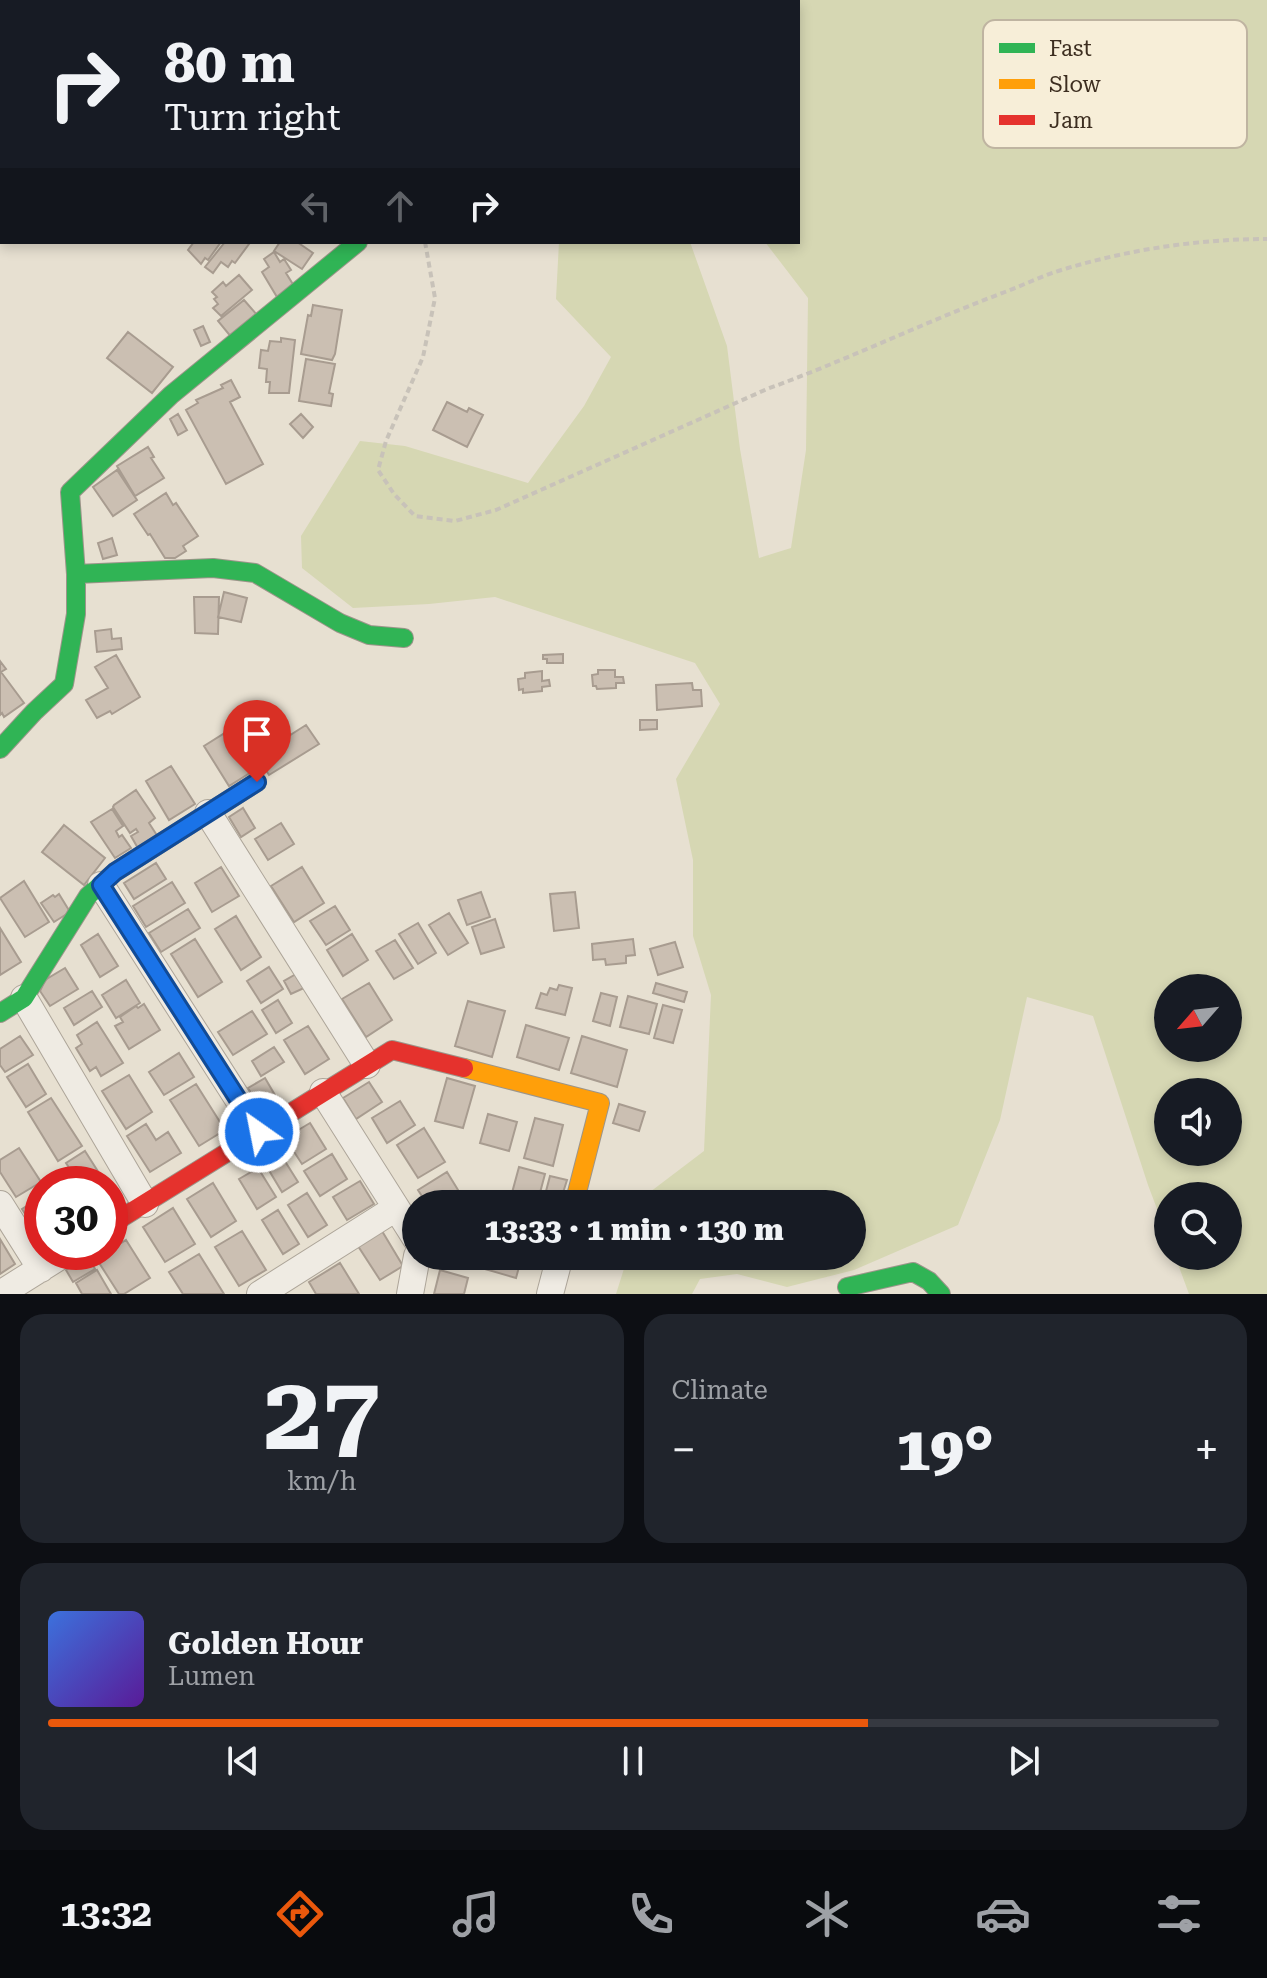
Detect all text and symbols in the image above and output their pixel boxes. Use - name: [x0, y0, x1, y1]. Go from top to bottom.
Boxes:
- legend: [983, 20, 1247, 148]
- text: 80 m: [164, 30, 295, 96]
- icon: right: [32, 32, 136, 136]
- text: Fast: [1049, 36, 1092, 61]
- text: Slow: [1049, 72, 1102, 97]
- text: Turn right: [164, 97, 341, 139]
- text: Jam: [1049, 108, 1093, 133]
- icon: left: [294, 184, 338, 228]
- icon: ahead: [378, 184, 422, 228]
- icon: right: [462, 184, 506, 228]
- pin: [223, 700, 291, 782]
- icon: arrive: [235, 712, 279, 756]
- north arrow: [1154, 974, 1242, 1062]
- map controls: [1154, 974, 1242, 1270]
- button: sound: [1154, 1078, 1242, 1166]
- position arrow: [217, 1090, 301, 1174]
- speed limit sign: 30: [24, 1166, 128, 1270]
- button: search: [1154, 1182, 1242, 1270]
- text: 13:33 · 1 min · 130 m: [484, 1212, 784, 1247]
- text: 27: [264, 1353, 380, 1474]
- text: Climate: [672, 1375, 768, 1405]
- text: 19°: [897, 1414, 994, 1485]
- text: −: [672, 1424, 696, 1476]
- text: +: [1194, 1424, 1219, 1476]
- text: km/h: [287, 1466, 357, 1496]
- text: Golden Hour: [168, 1626, 363, 1661]
- text: Lumen: [168, 1661, 255, 1691]
- icon: previous: [221, 1739, 265, 1783]
- icon: pause: [611, 1739, 655, 1783]
- icon: next: [1002, 1739, 1046, 1783]
- icon: directions: [272, 1886, 328, 1942]
- icon: music: [448, 1886, 504, 1942]
- icon: phone: [623, 1886, 679, 1942]
- icon: climate: [799, 1886, 855, 1942]
- icon: car: [975, 1886, 1031, 1942]
- icon: filters: [1151, 1886, 1207, 1942]
- text: 13:32: [60, 1893, 152, 1935]

